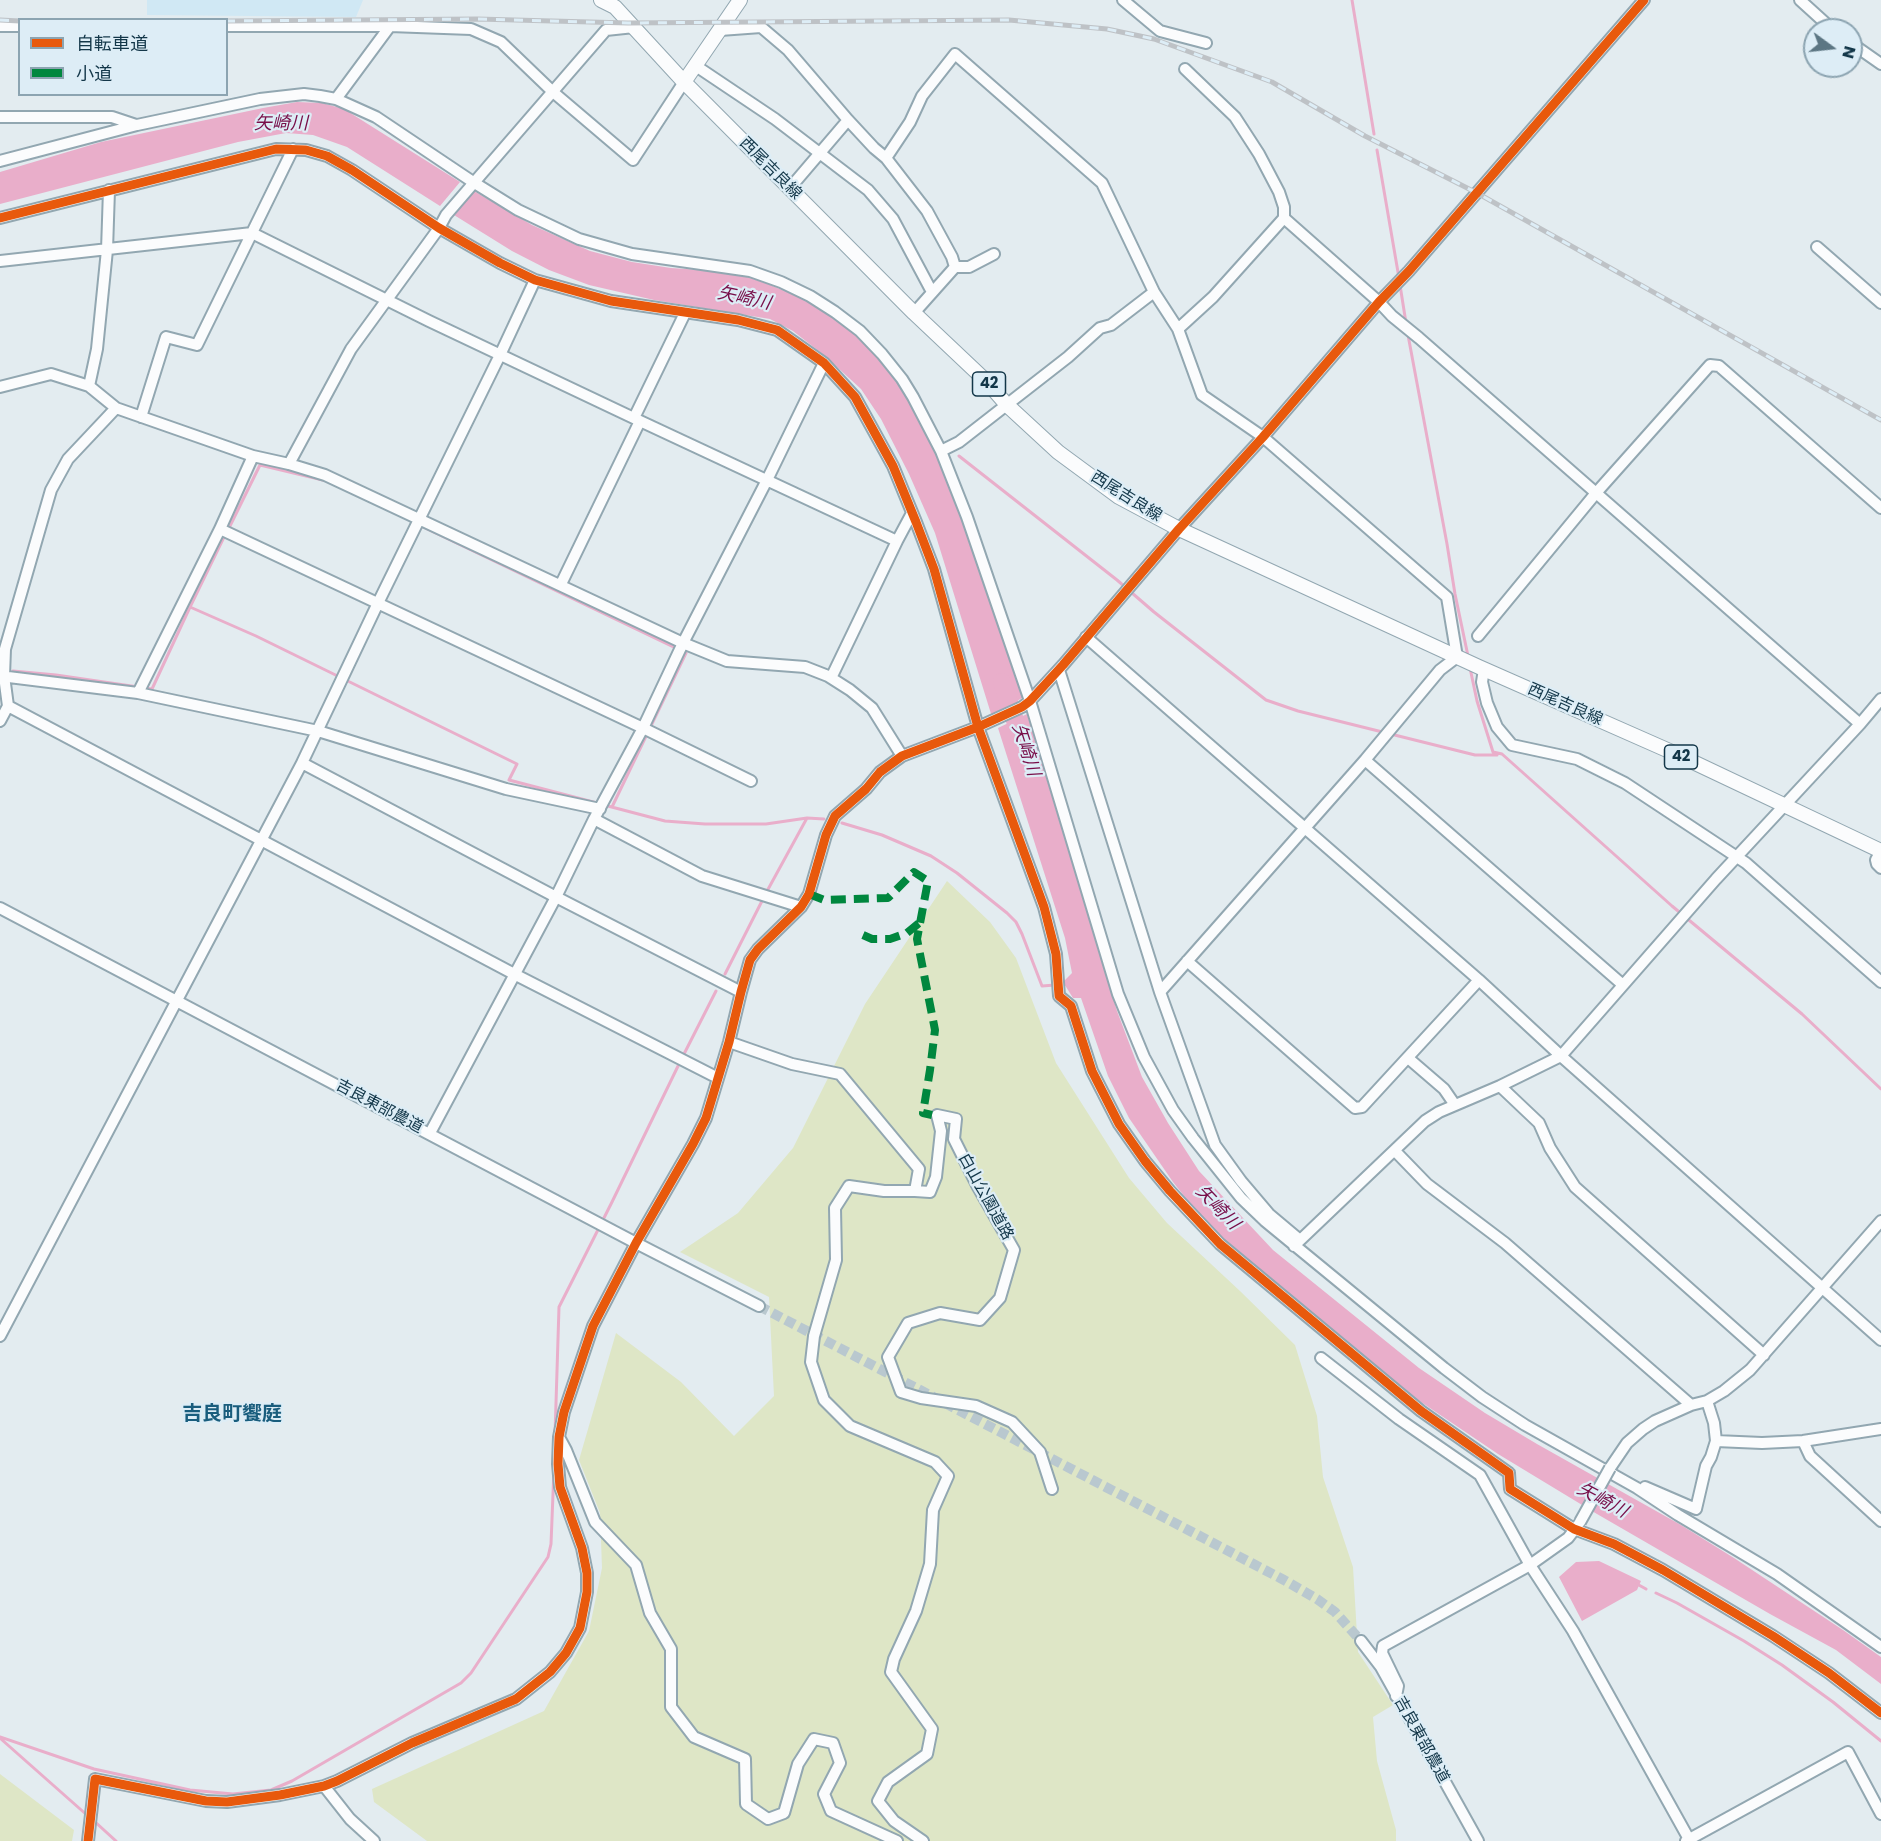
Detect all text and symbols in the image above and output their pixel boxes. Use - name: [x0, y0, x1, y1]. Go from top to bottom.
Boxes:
- legend: [18, 18, 228, 96]
- north arrow: [1803, 18, 1863, 78]
- text: 自転車道: [76, 31, 148, 56]
- text: N: [1836, 43, 1862, 61]
- text: 小道: [76, 61, 112, 86]
- water label: 矢崎川: [254, 113, 308, 135]
- street label: 西尾吉良線: [735, 134, 805, 204]
- water label: 矢崎川: [715, 283, 773, 315]
- road number: 42: [972, 372, 1006, 396]
- street label: 西尾吉良線: [1087, 468, 1165, 526]
- street label: 西尾吉良線: [1525, 680, 1605, 730]
- water label: 矢崎川: [1006, 721, 1044, 779]
- road number: 42: [1664, 745, 1698, 769]
- street label: 吉良東部農道: [332, 1076, 426, 1138]
- street label: 白山公園道路: [953, 1150, 1017, 1244]
- water label: 矢崎川: [1190, 1181, 1244, 1235]
- district label: 吉良町饗庭: [182, 1403, 282, 1427]
- water label: 矢崎川: [1573, 1479, 1631, 1523]
- street label: 吉良東部農道: [1389, 1693, 1453, 1787]

